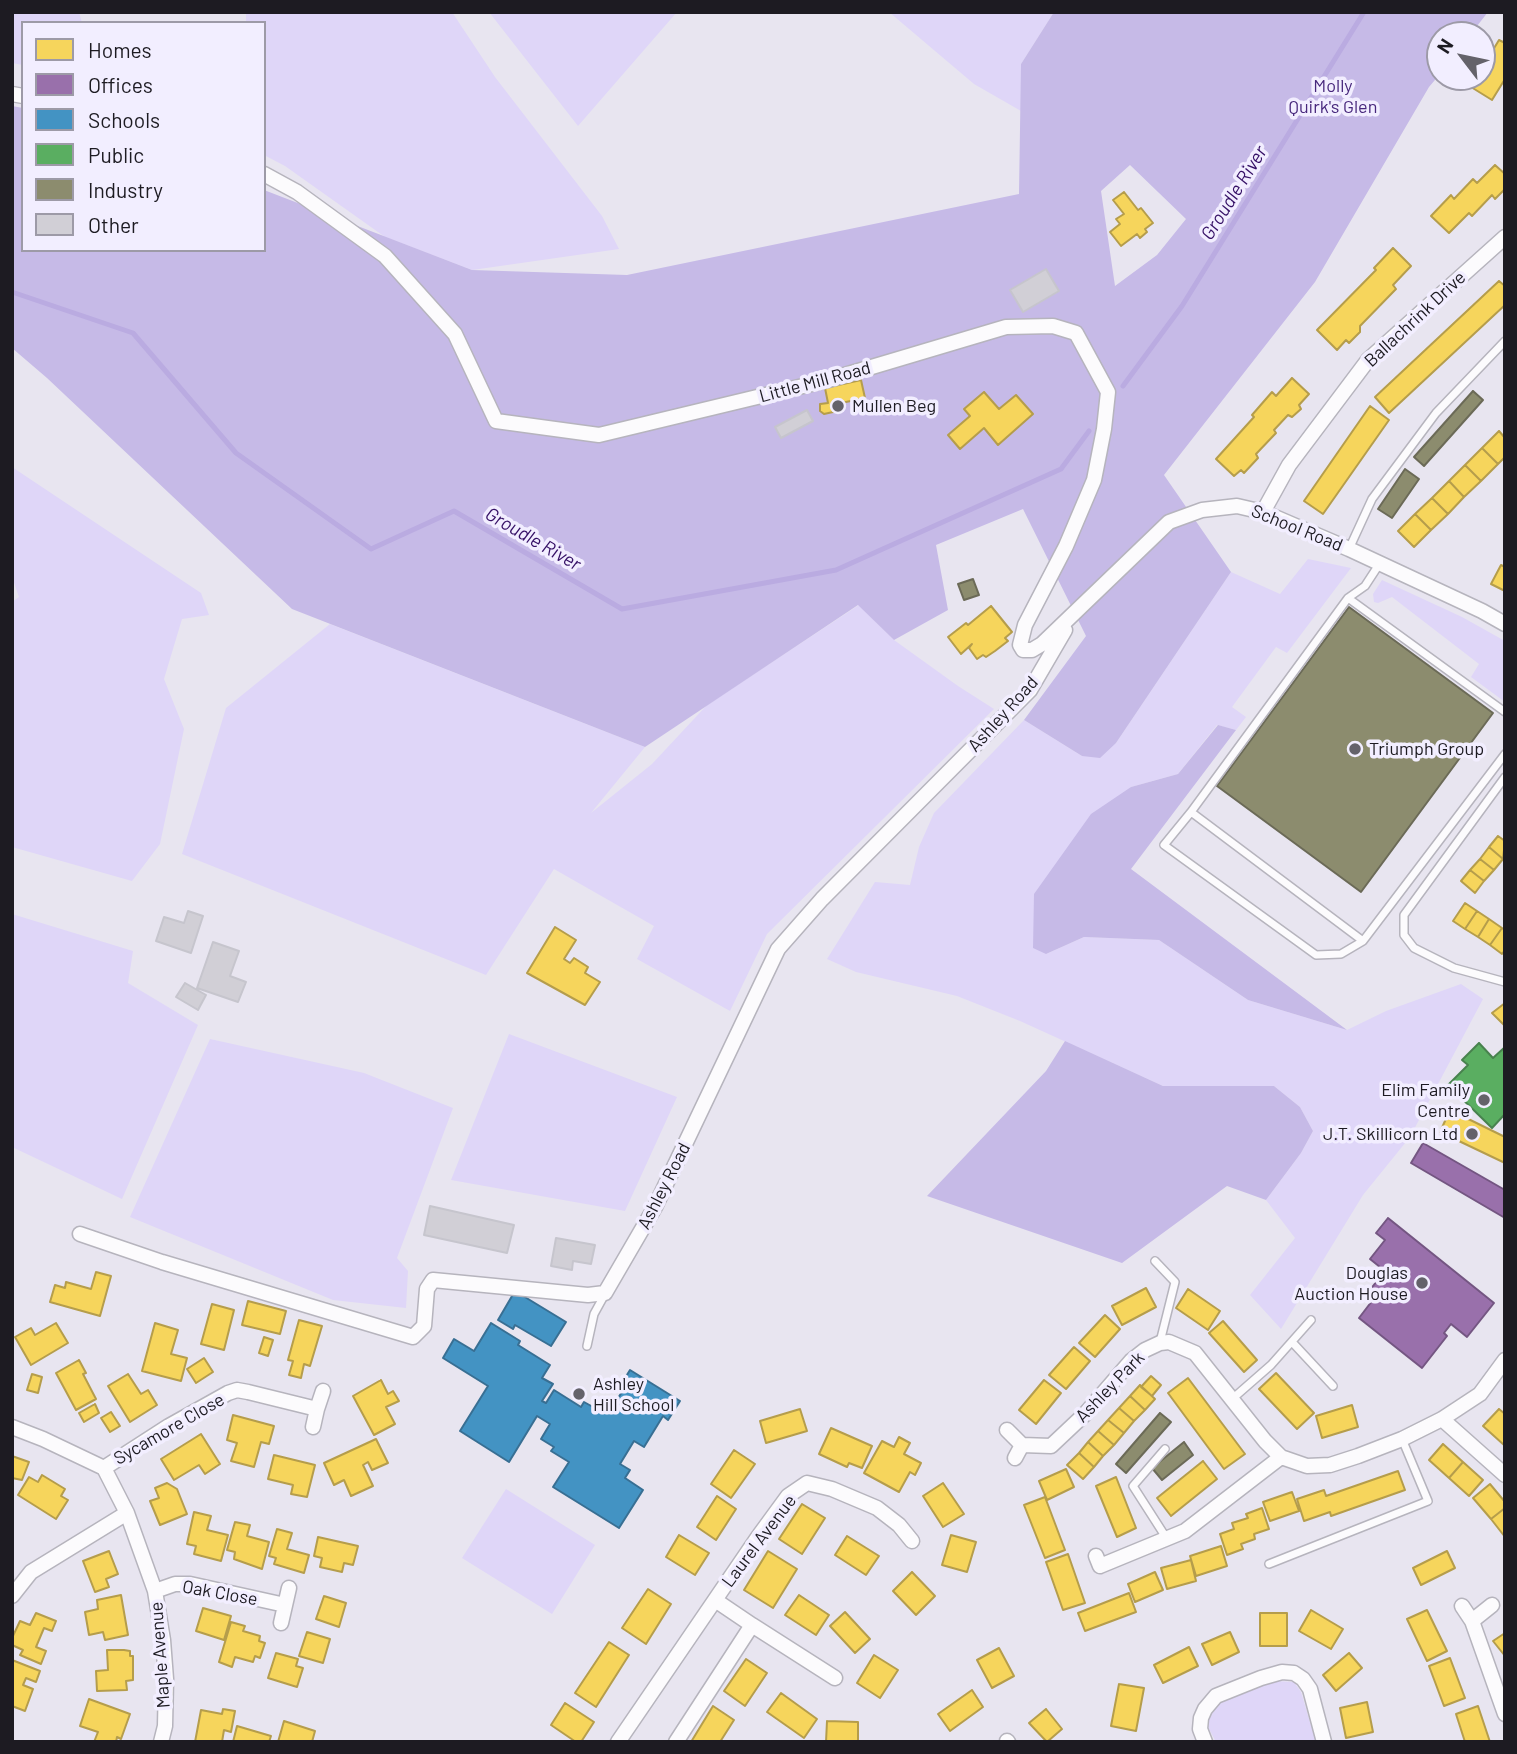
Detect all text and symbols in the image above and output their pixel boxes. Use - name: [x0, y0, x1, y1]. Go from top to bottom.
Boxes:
- legend: [21, 21, 266, 252]
- north arrow: [1426, 21, 1496, 91]
- text: N: [1431, 34, 1458, 57]
- text: Homes: [88, 37, 152, 62]
- text: Offices: [88, 72, 153, 97]
- park label: Molly Quirk's Glen: [1289, 75, 1377, 118]
- text: Schools: [88, 107, 160, 132]
- text: Public: [88, 142, 144, 167]
- water label: Groudle River: [1196, 142, 1272, 244]
- text: Industry: [88, 177, 163, 202]
- text: Other: [88, 212, 139, 237]
- street label: Ballachrink Drive: [1360, 267, 1470, 371]
- street label: Little Mill Road: [757, 357, 873, 407]
- place label: Mullen Beg: [852, 395, 936, 417]
- marker: Mullen Beg: [830, 398, 846, 414]
- street label: School Road: [1248, 500, 1346, 556]
- water label: Groudle River: [481, 502, 585, 576]
- street label: Ashley Road: [963, 672, 1043, 756]
- place label: Triumph Group: [1369, 738, 1484, 760]
- marker: Triumph Group: [1347, 741, 1363, 757]
- place label: Elim Family Centre: [1381, 1079, 1470, 1122]
- marker: Elim Family Centre: [1476, 1092, 1492, 1108]
- place label: J.T. Skillicorn Ltd: [1323, 1123, 1458, 1145]
- marker: J.T. Skillicorn Ltd: [1464, 1126, 1480, 1142]
- street label: Ashley Road: [633, 1139, 695, 1233]
- place label: Douglas Auction House: [1294, 1262, 1408, 1304]
- marker: Douglas Auction House: [1414, 1275, 1430, 1291]
- street label: Ashley Park: [1071, 1347, 1149, 1427]
- place label: Ashley Hill School: [593, 1373, 674, 1416]
- marker: Ashley Hill School: [571, 1386, 587, 1402]
- street label: Sycamore Close: [110, 1389, 228, 1469]
- street label: Laurel Avenue: [717, 1491, 801, 1591]
- street label: Oak Close: [181, 1576, 259, 1610]
- street label: Maple Avenue: [146, 1601, 174, 1709]

